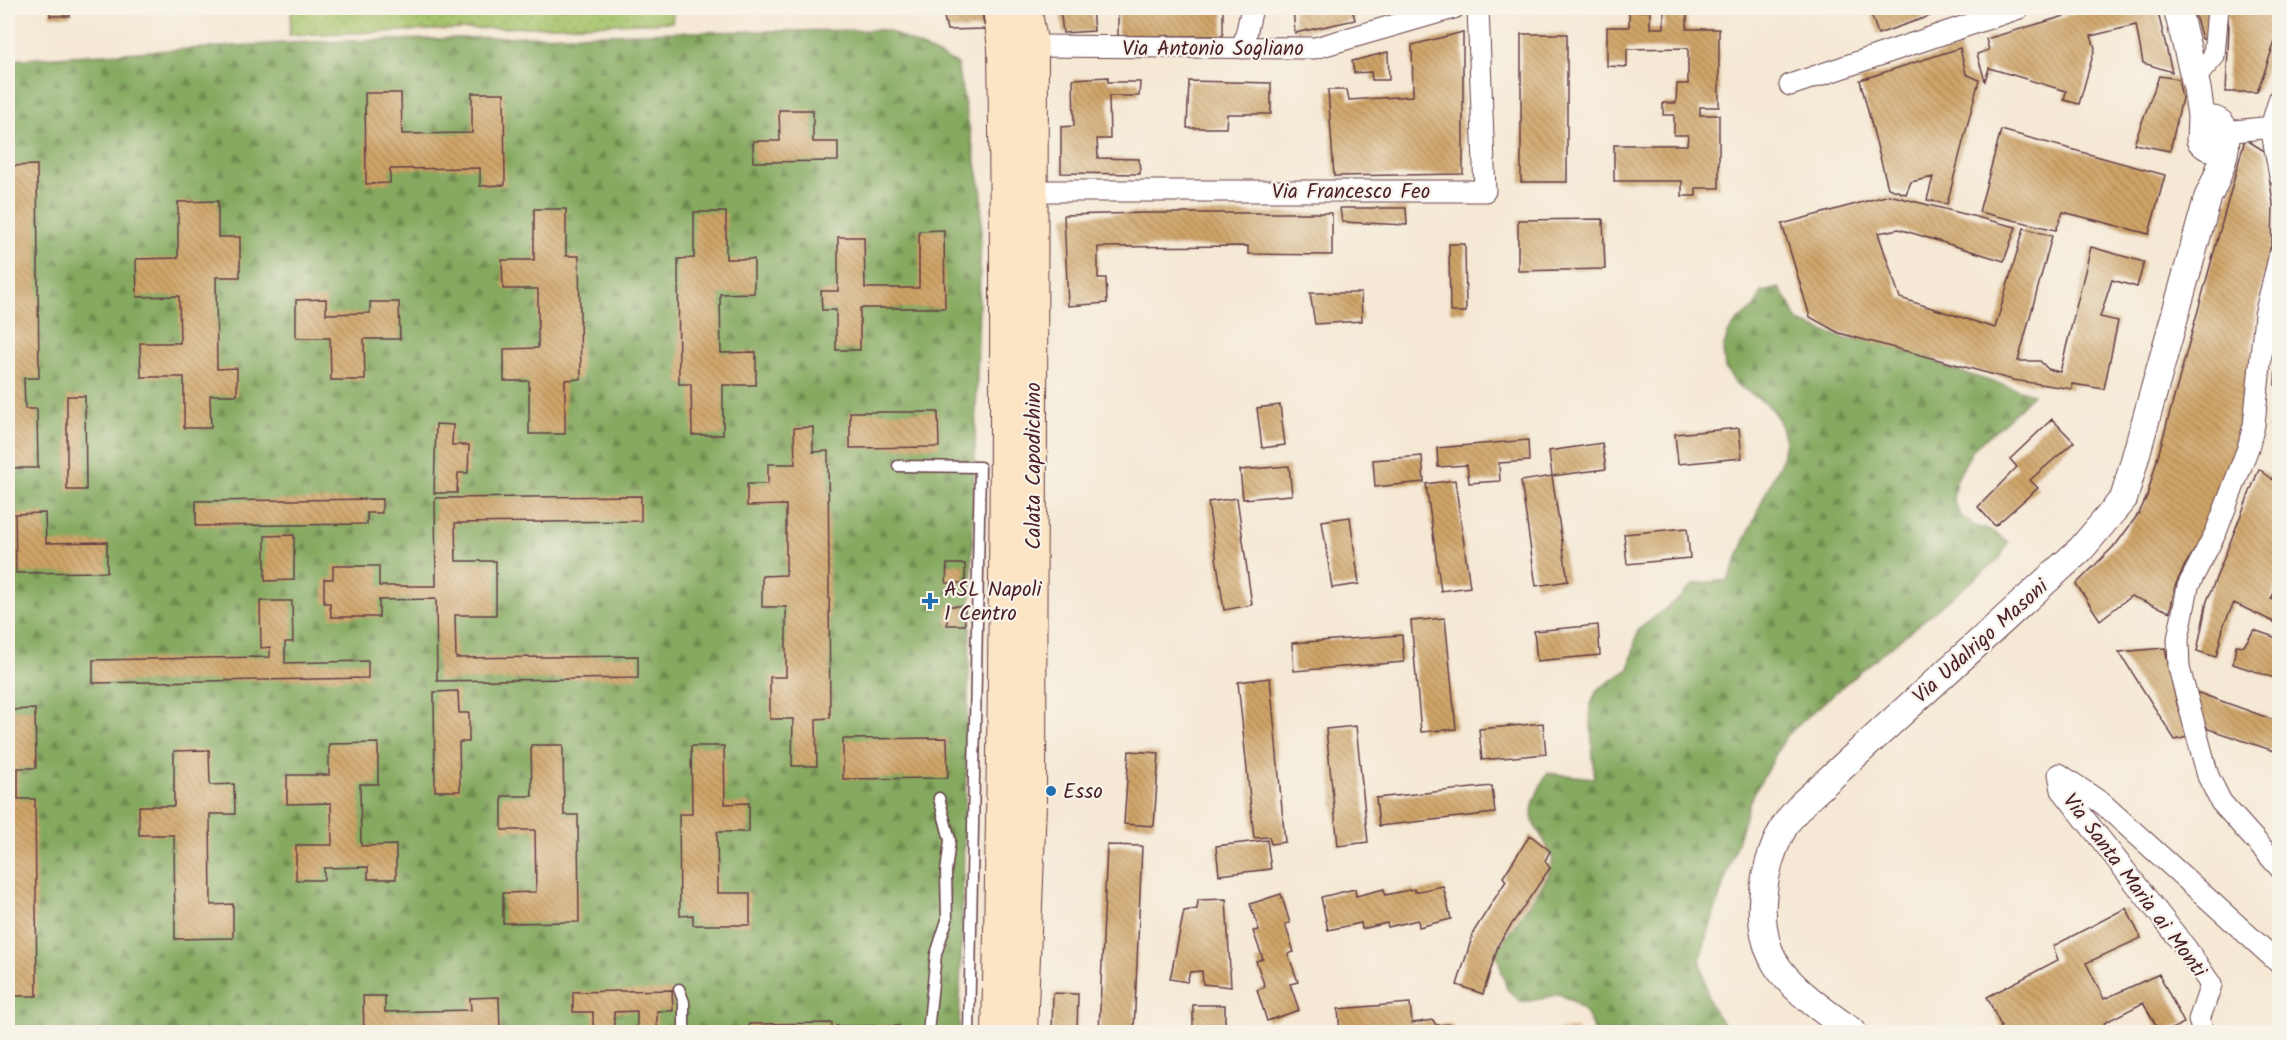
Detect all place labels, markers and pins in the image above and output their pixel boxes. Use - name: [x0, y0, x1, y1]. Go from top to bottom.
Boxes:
- place label: ASL Napoli 1 Centro: [944, 574, 1043, 631]
- marker: ASL Napoli 1 Centro: [921, 592, 939, 610]
- place label: Esso: [1063, 776, 1103, 809]
- marker: Esso: [1044, 784, 1058, 798]

